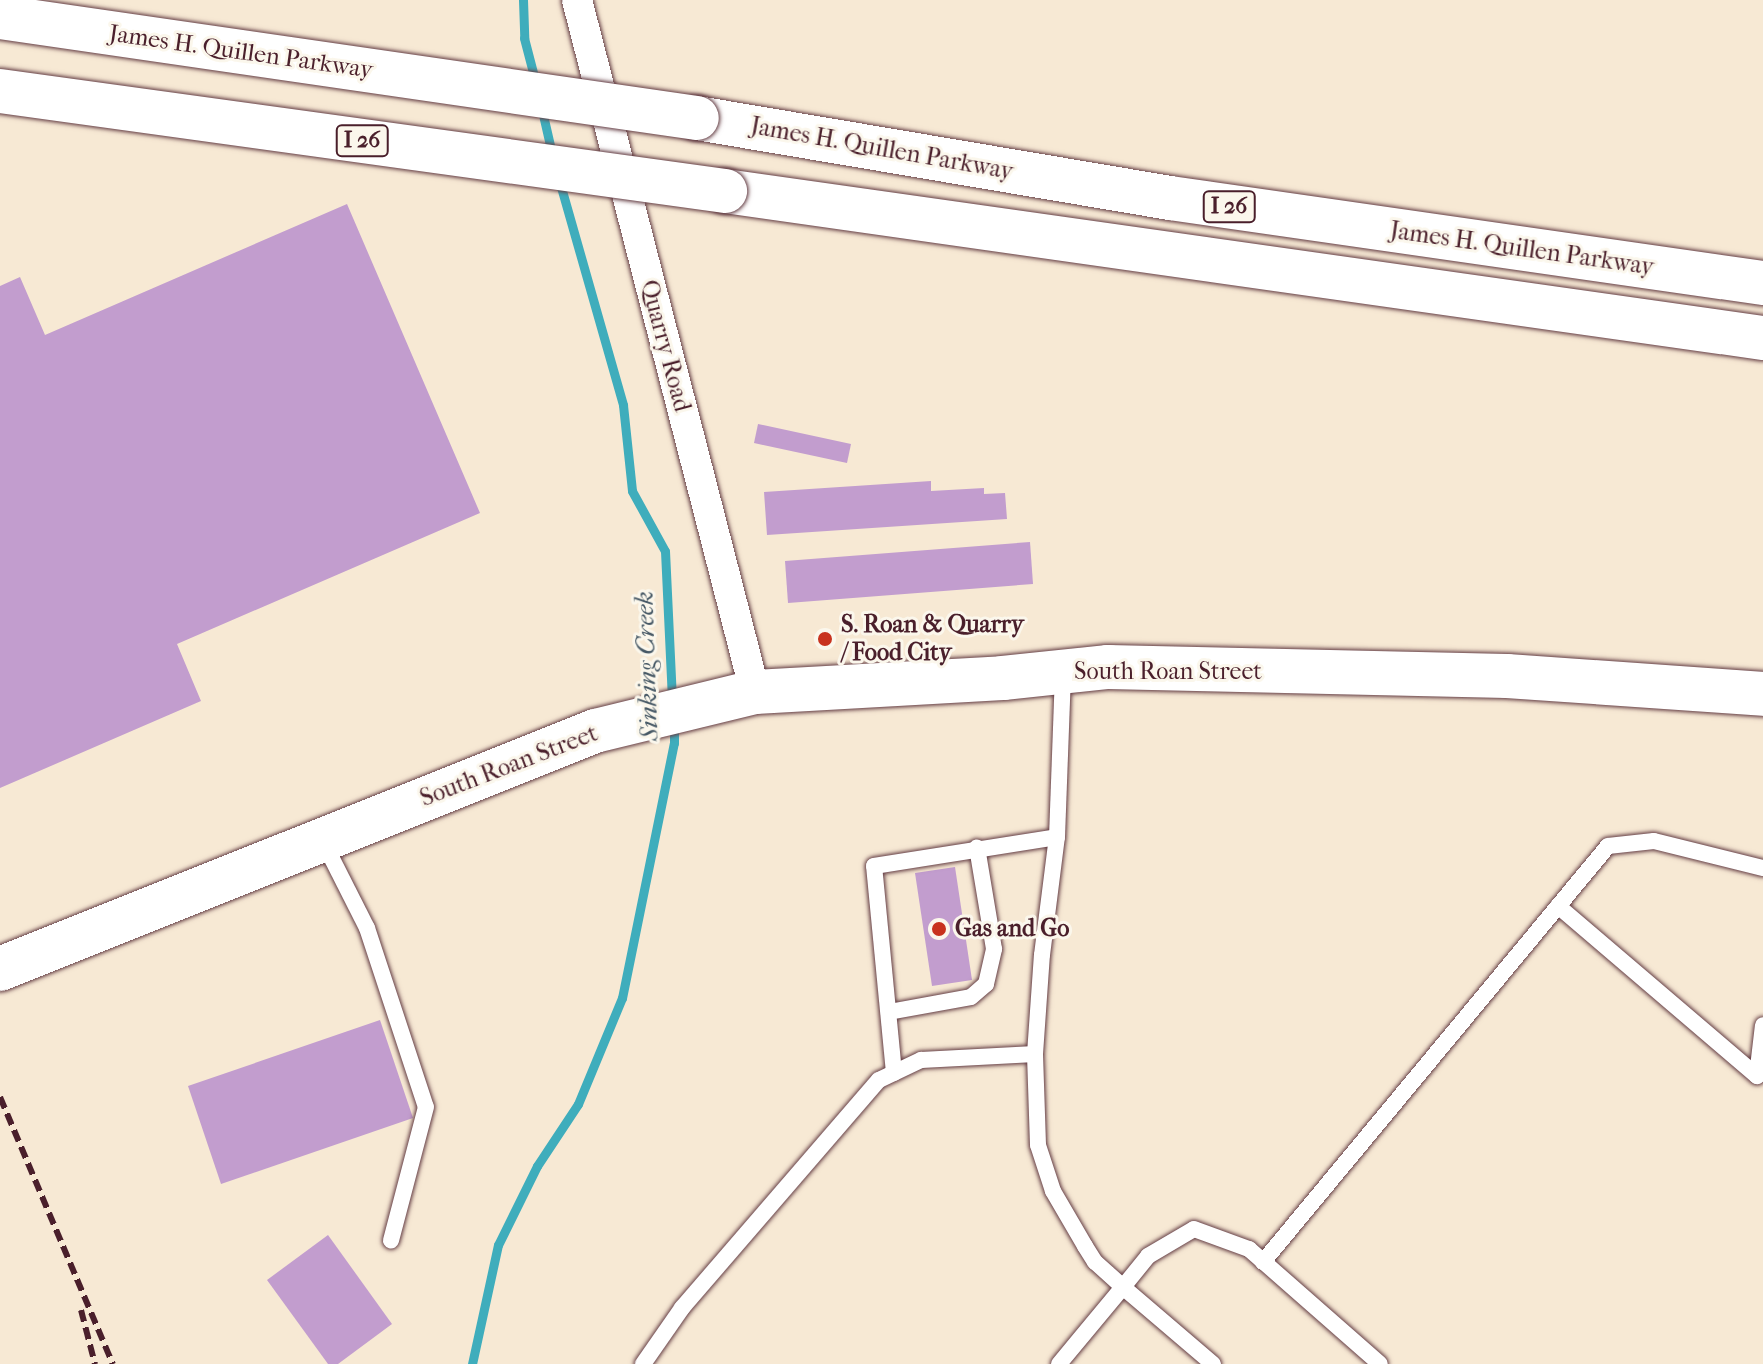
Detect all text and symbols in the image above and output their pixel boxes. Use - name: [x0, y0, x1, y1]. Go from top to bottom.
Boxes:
- street label: James H. Quillen Parkway: [107, 19, 375, 85]
- street label: James H. Quillen Parkway: [748, 112, 1016, 186]
- road number: I 26: [334, 123, 390, 159]
- road number: I 26: [1201, 189, 1257, 225]
- street label: James H. Quillen Parkway: [1388, 216, 1656, 282]
- street label: Quarry Road: [634, 277, 696, 415]
- water label: Sinking Creek: [629, 591, 665, 741]
- place label: S. Roan & Quarry / Food City: [841, 611, 1024, 667]
- marker: S. Roan & Quarry / Food City: [816, 630, 834, 648]
- street label: South Roan Street: [1074, 658, 1262, 686]
- street label: South Roan Street: [416, 719, 602, 813]
- place label: Gas and Go: [955, 915, 1069, 943]
- marker: Gas and Go: [930, 920, 948, 938]

